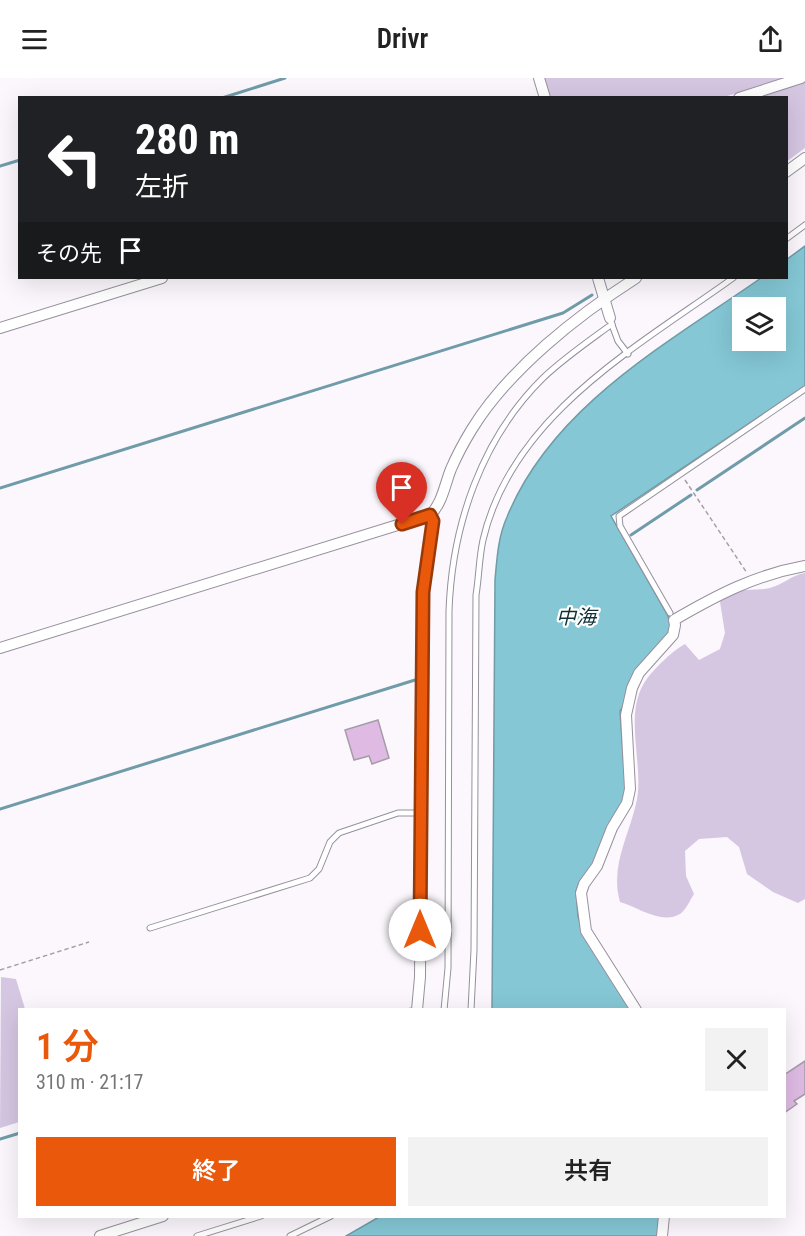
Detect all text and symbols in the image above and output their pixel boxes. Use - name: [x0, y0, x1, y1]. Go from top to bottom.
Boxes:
- icon: menu: [18, 23, 51, 56]
- text: Drivr: [377, 23, 428, 55]
- icon: share: [754, 23, 787, 56]
- text: 280 m: [135, 115, 240, 164]
- icon: left: [36, 120, 114, 198]
- text: 左折: [135, 171, 189, 203]
- icon: arrive: [114, 234, 147, 267]
- text: その先: [36, 241, 102, 266]
- map controls: [732, 297, 786, 351]
- button: layers: [732, 297, 786, 351]
- pin: [376, 462, 427, 524]
- icon: arrive: [385, 471, 418, 504]
- water label: 中海: [556, 605, 599, 629]
- position arrow: [388, 898, 452, 962]
- text: 1 分: [36, 1026, 98, 1068]
- button: close: [705, 1028, 768, 1091]
- text: 310 m · 21:17: [36, 1070, 143, 1094]
- button: 終了: [36, 1137, 396, 1206]
- button: 共有: [408, 1137, 768, 1206]

